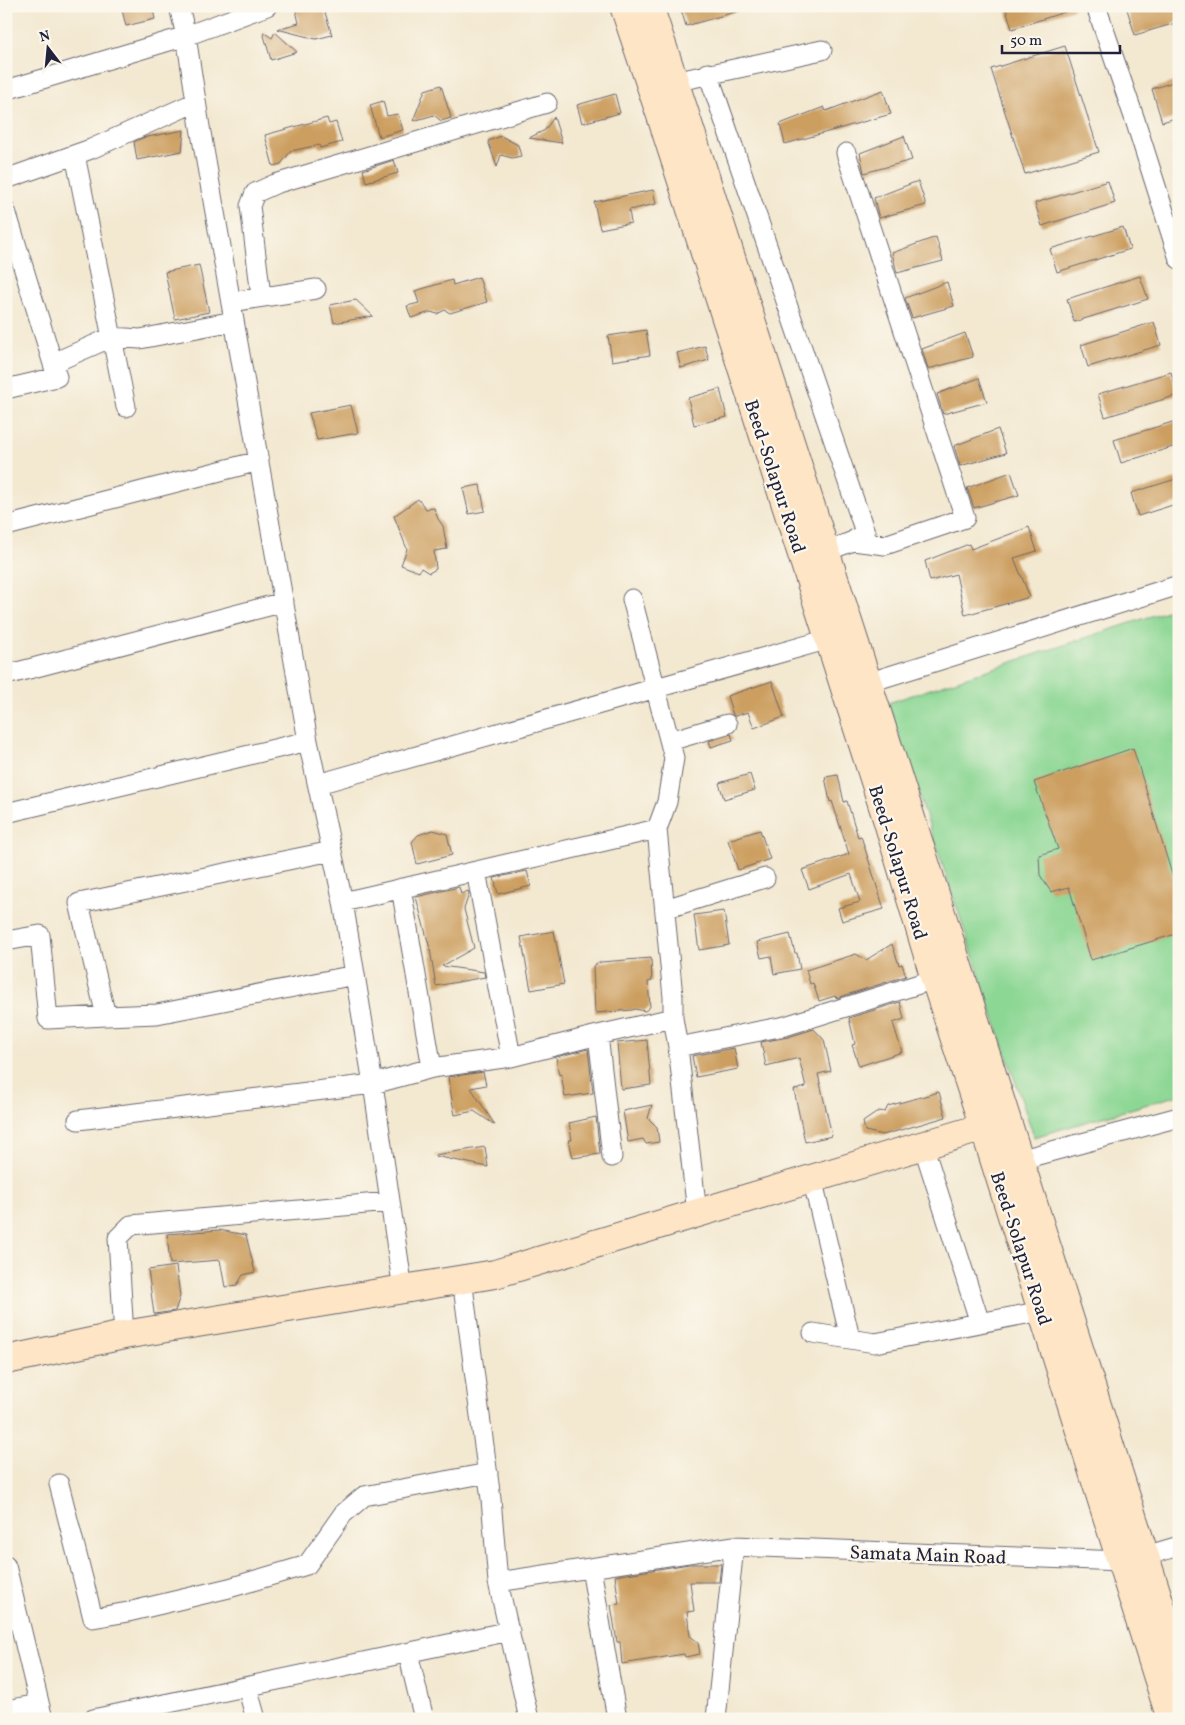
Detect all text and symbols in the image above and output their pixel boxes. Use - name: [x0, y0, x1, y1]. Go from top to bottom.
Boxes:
- north arrow: [22, 22, 72, 72]
- scale bar: [1002, 22, 1120, 54]
- text: N: [37, 26, 52, 47]
- text: 50 m: [1010, 31, 1042, 52]
- street label: Beed-Solapur Road: [737, 396, 811, 557]
- street label: Beed-Solapur Road: [861, 782, 933, 943]
- street label: Beed-Solapur Road: [983, 1168, 1057, 1329]
- street label: Samata Main Road: [849, 1540, 1007, 1572]

